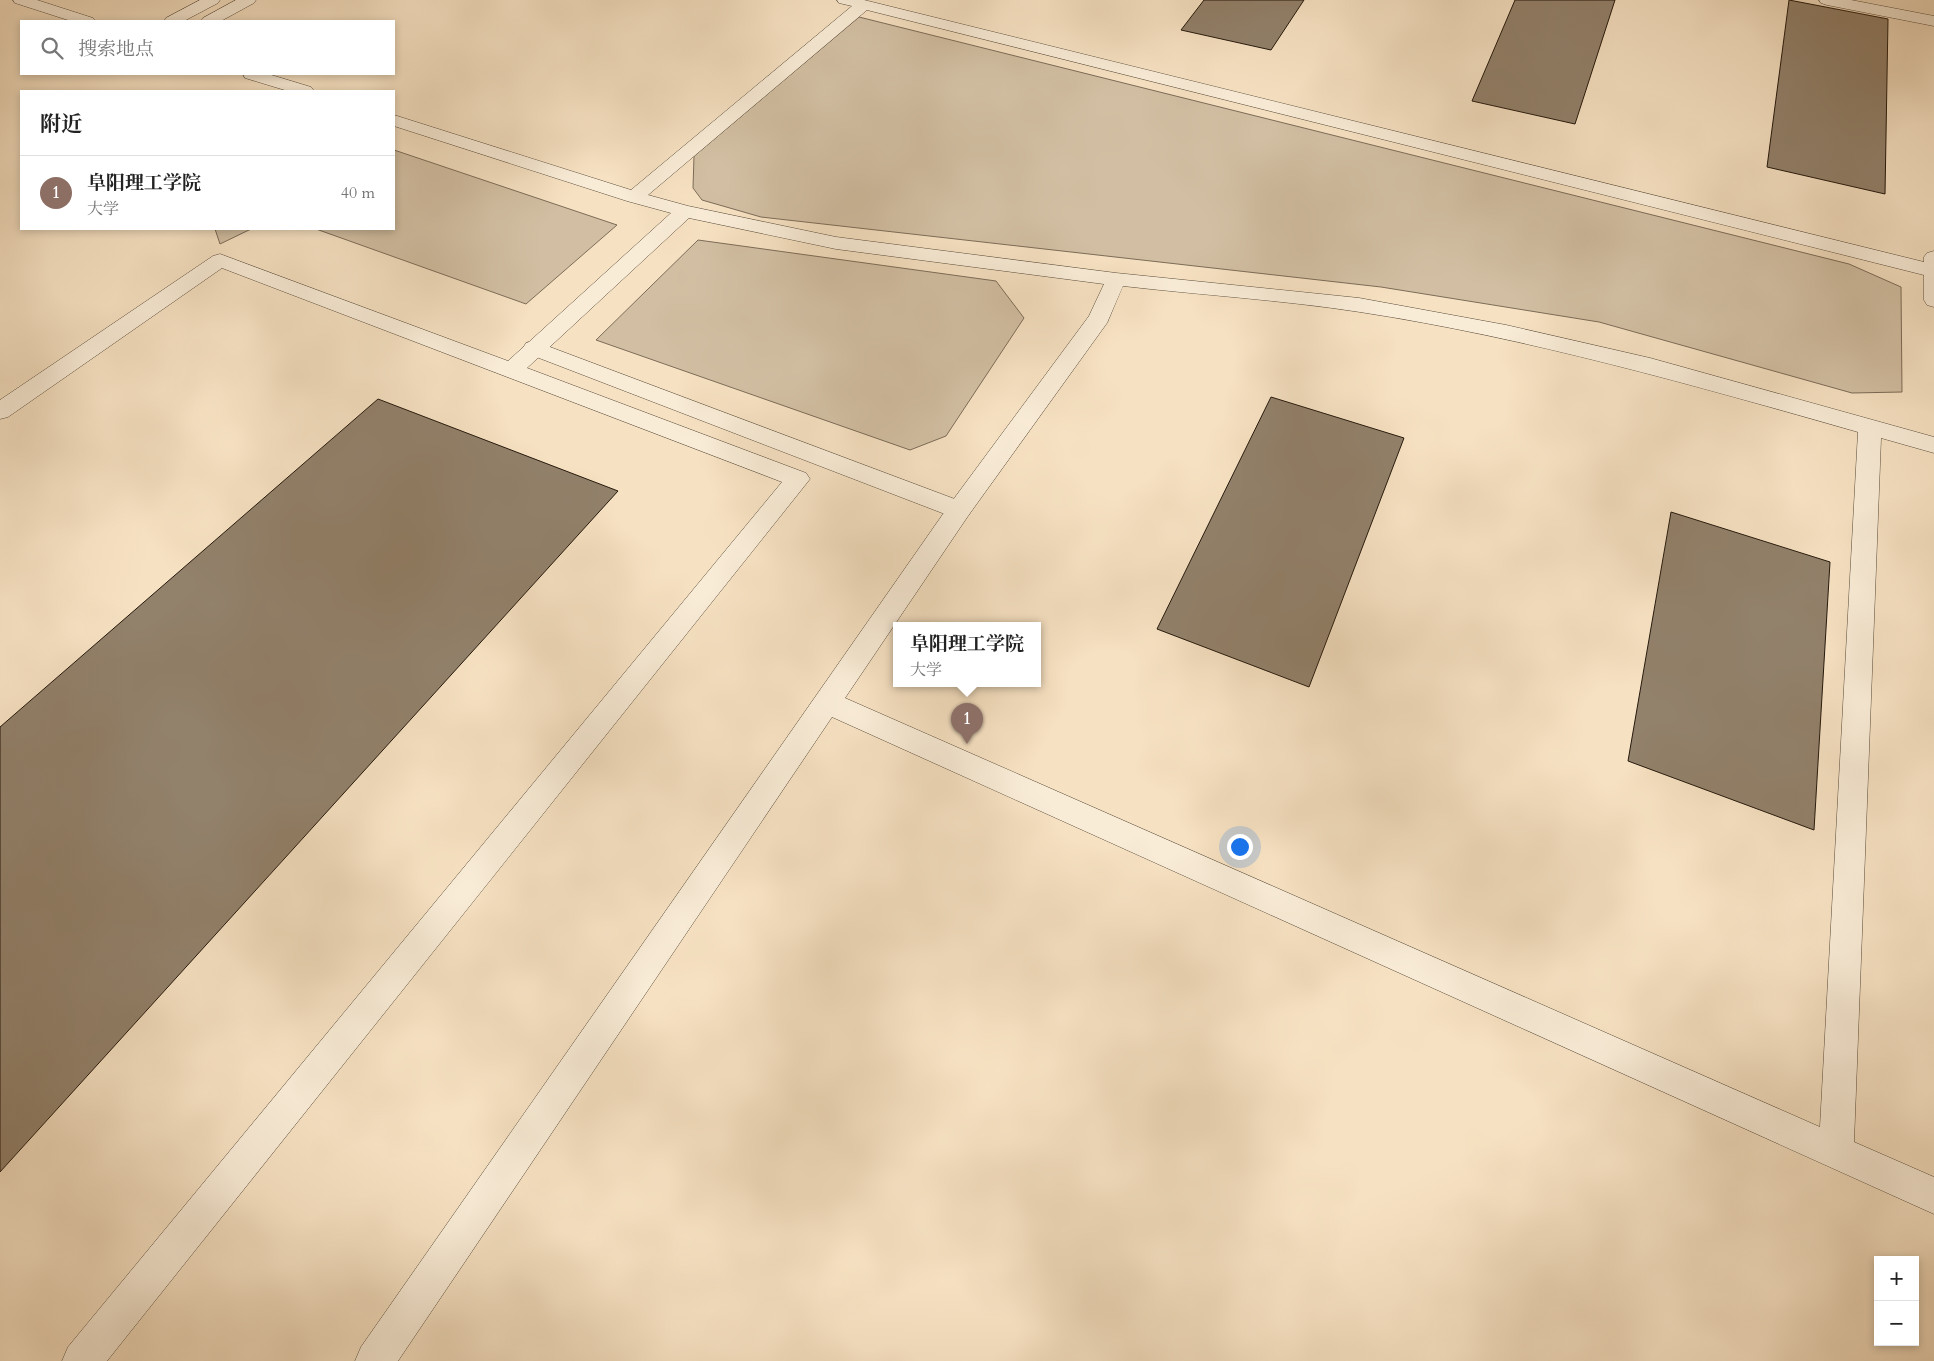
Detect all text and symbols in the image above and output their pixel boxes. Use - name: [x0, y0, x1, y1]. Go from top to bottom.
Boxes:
- search box: [20, 20, 395, 75]
- icon: search: [38, 34, 66, 62]
- text: 搜索地点: [78, 36, 154, 62]
- text: 附近: [40, 110, 82, 139]
- text: 阜阳理工学院: [87, 170, 201, 196]
- text: 1: [52, 182, 60, 204]
- text: 40 m: [341, 182, 375, 204]
- text: 大学: [87, 198, 119, 220]
- popup: [893, 622, 1041, 687]
- text: 阜阳理工学院: [910, 631, 1024, 657]
- text: 大学: [910, 659, 942, 681]
- pin: 1: [951, 703, 983, 744]
- your location: [1227, 834, 1253, 860]
- map controls: [1874, 1256, 1919, 1346]
- button: +: [1874, 1256, 1919, 1301]
- button: −: [1874, 1301, 1919, 1346]

